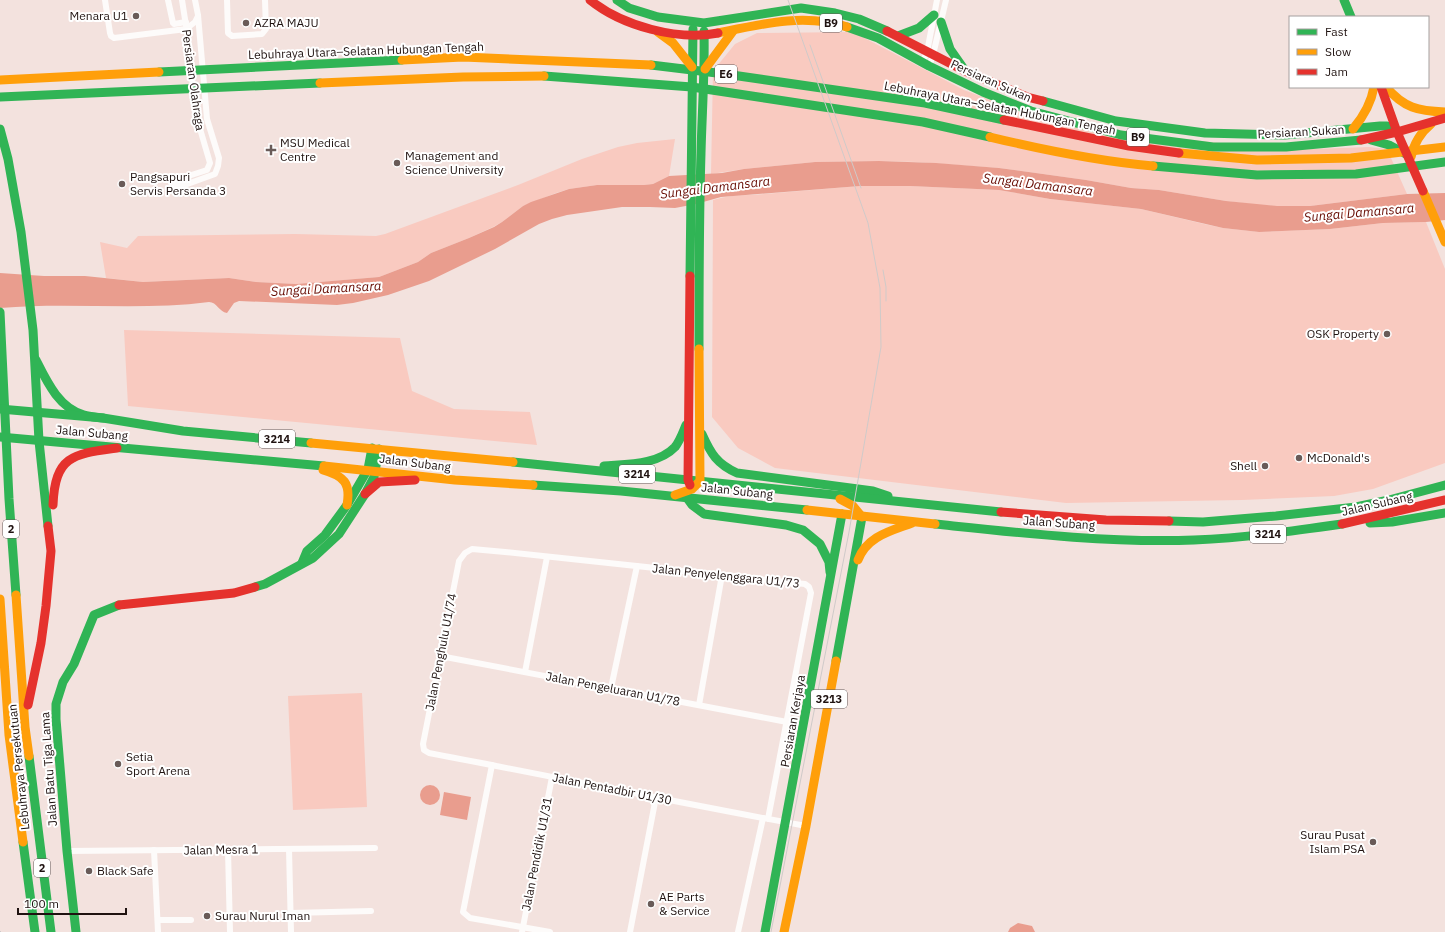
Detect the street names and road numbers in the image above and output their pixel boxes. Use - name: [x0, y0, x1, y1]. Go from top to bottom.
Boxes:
- road number: B9: [820, 14, 842, 32]
- street label: Persiaran Olahraga: [179, 28, 208, 132]
- street label: Lebuhraya Utara–Selatan Hubungan Tengah: [248, 39, 484, 62]
- street label: Persiaran Sukan: [948, 56, 1034, 105]
- road number: E6: [715, 65, 737, 83]
- street label: Lebuhraya Utara–Selatan Hubungan Tengah: [883, 78, 1117, 137]
- street label: Persiaran Sukan: [1257, 122, 1345, 141]
- road number: B9: [1127, 128, 1149, 146]
- street label: Jalan Subang: [55, 422, 129, 443]
- road number: 3214: [259, 430, 295, 448]
- street label: Jalan Subang: [378, 451, 452, 474]
- road number: 3214: [619, 465, 655, 483]
- street label: Jalan Subang: [700, 479, 774, 502]
- street label: Jalan Subang: [1340, 488, 1414, 519]
- street label: Jalan Subang: [1023, 513, 1096, 533]
- road number: 2: [3, 520, 19, 538]
- road number: 3214: [1250, 525, 1286, 543]
- street label: Jalan Penyelenggara U1/73: [651, 560, 801, 591]
- street label: Jalan Penghulu U1/74: [422, 592, 459, 712]
- street label: Jalan Pengeluaran U1/78: [545, 668, 681, 709]
- street label: Persiaran Kerjaya: [777, 673, 808, 768]
- road number: 3213: [811, 690, 847, 708]
- street label: Lebuhraya Persekutuan: [4, 703, 33, 831]
- street label: Jalan Batu Tiga Lama: [37, 711, 60, 827]
- street label: Jalan Pentadbir U1/30: [551, 770, 673, 807]
- street label: Jalan Pendidik U1/31: [518, 796, 555, 912]
- street label: Jalan Mesra 1: [183, 841, 259, 858]
- road number: 2: [34, 859, 50, 877]

